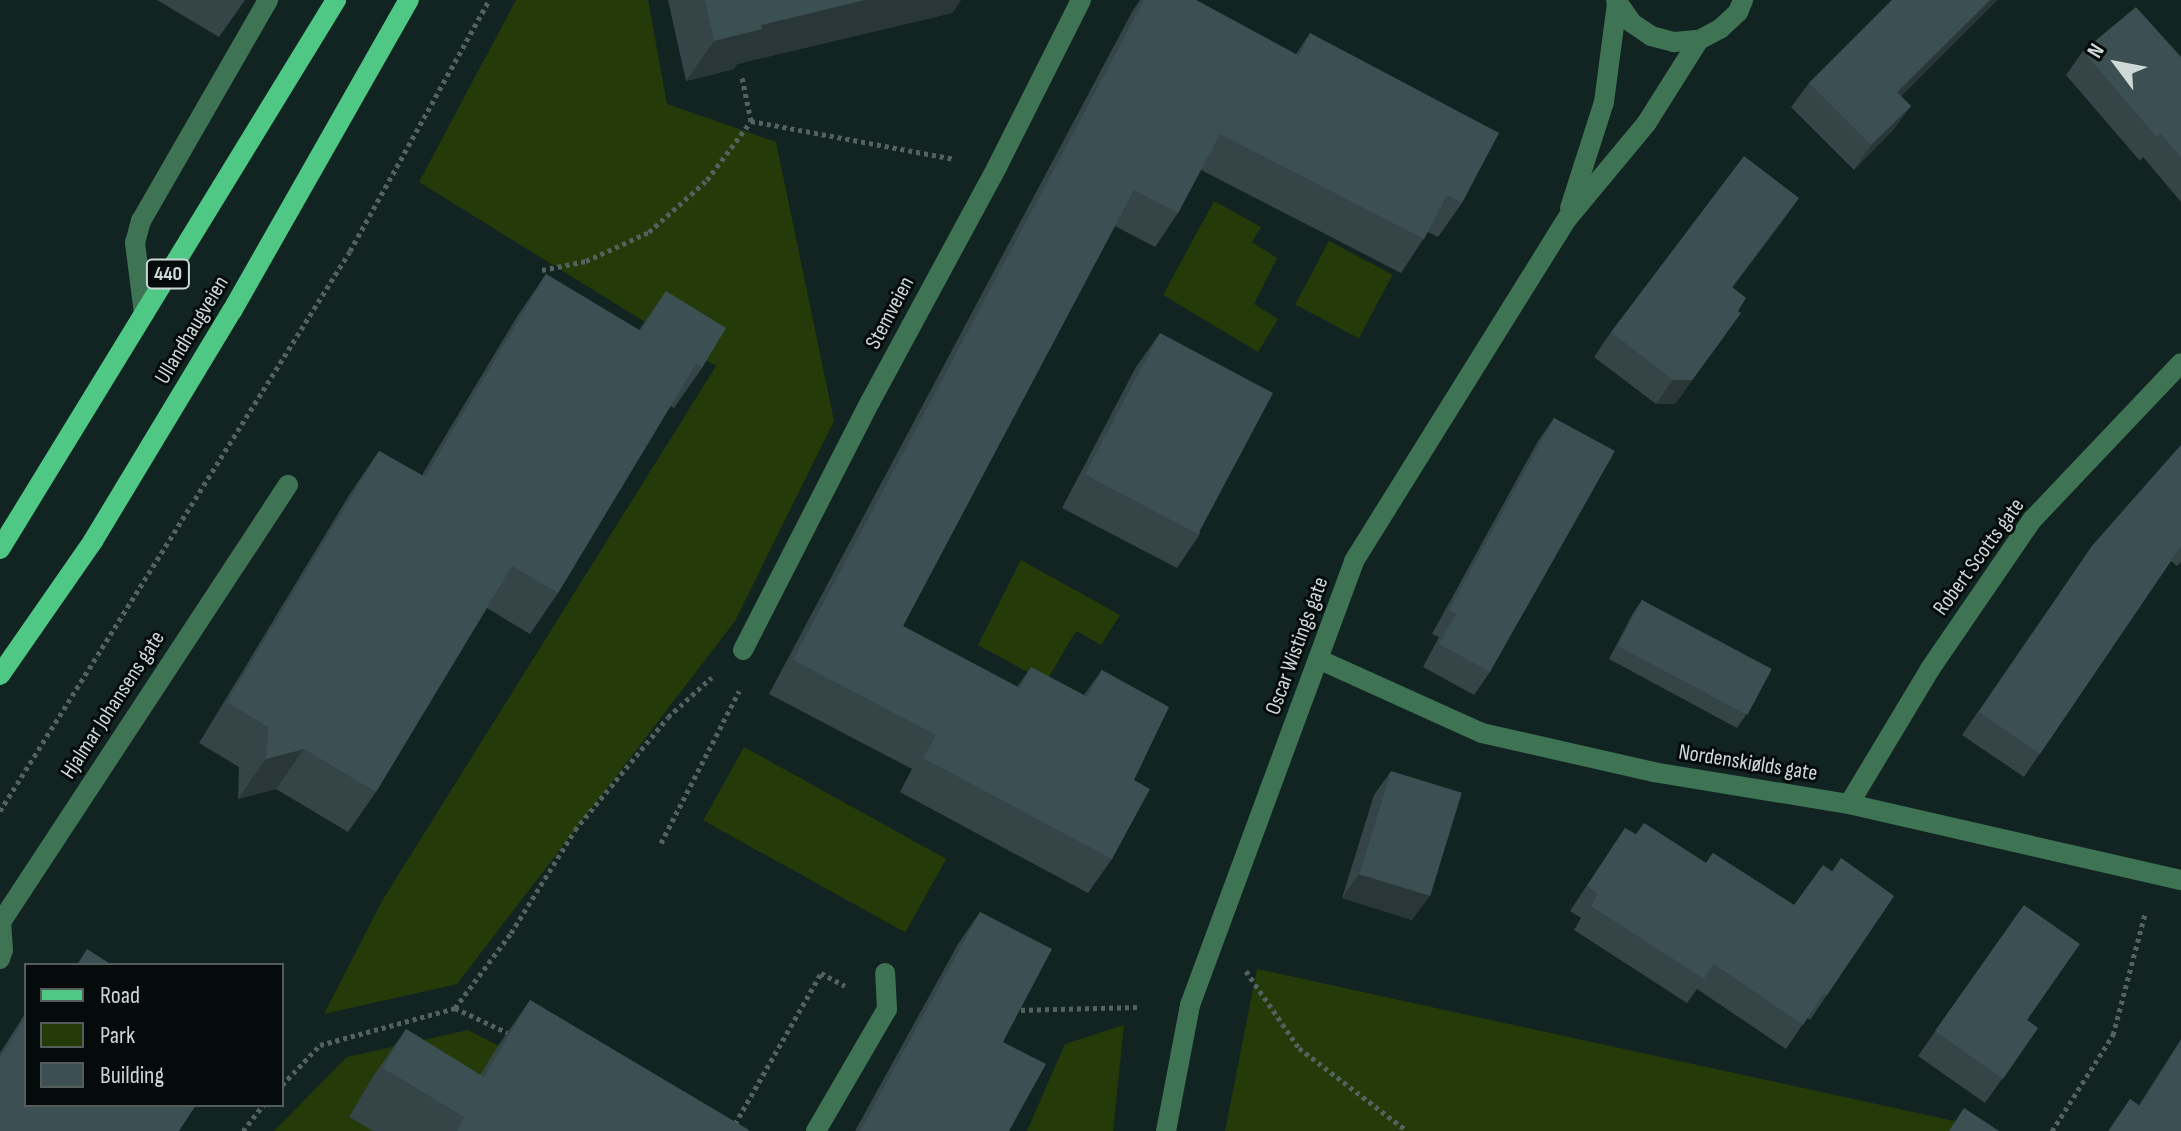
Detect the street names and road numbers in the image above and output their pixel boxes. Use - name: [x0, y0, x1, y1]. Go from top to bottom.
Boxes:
- road number: 440: [144, 258, 192, 290]
- street label: Ullandhaugveien: [149, 271, 235, 389]
- street label: Stemveien: [860, 272, 920, 354]
- street label: Robert Scotts gate: [1928, 493, 2030, 621]
- street label: Oscar Wistings gate: [1260, 574, 1334, 718]
- street label: Hjalmar Johansens gate: [55, 626, 171, 784]
- street label: Nordenskiølds gate: [1677, 739, 1819, 787]

